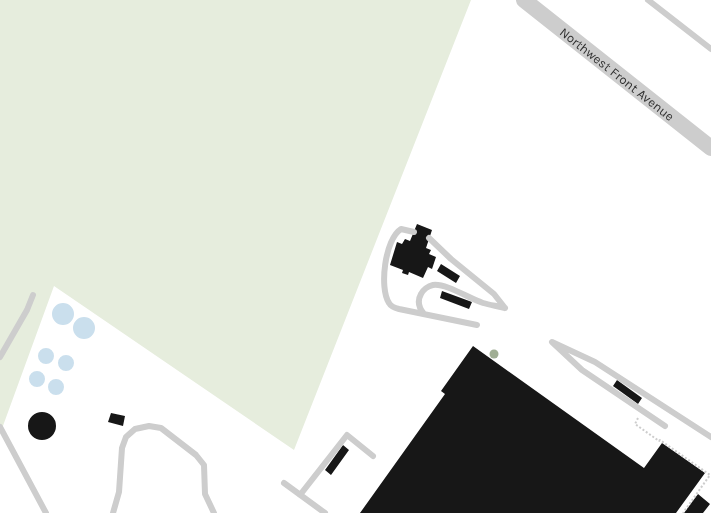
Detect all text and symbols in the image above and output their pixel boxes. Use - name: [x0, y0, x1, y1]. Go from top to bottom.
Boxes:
- street label: Northwest Front Avenue: [557, 24, 678, 124]

